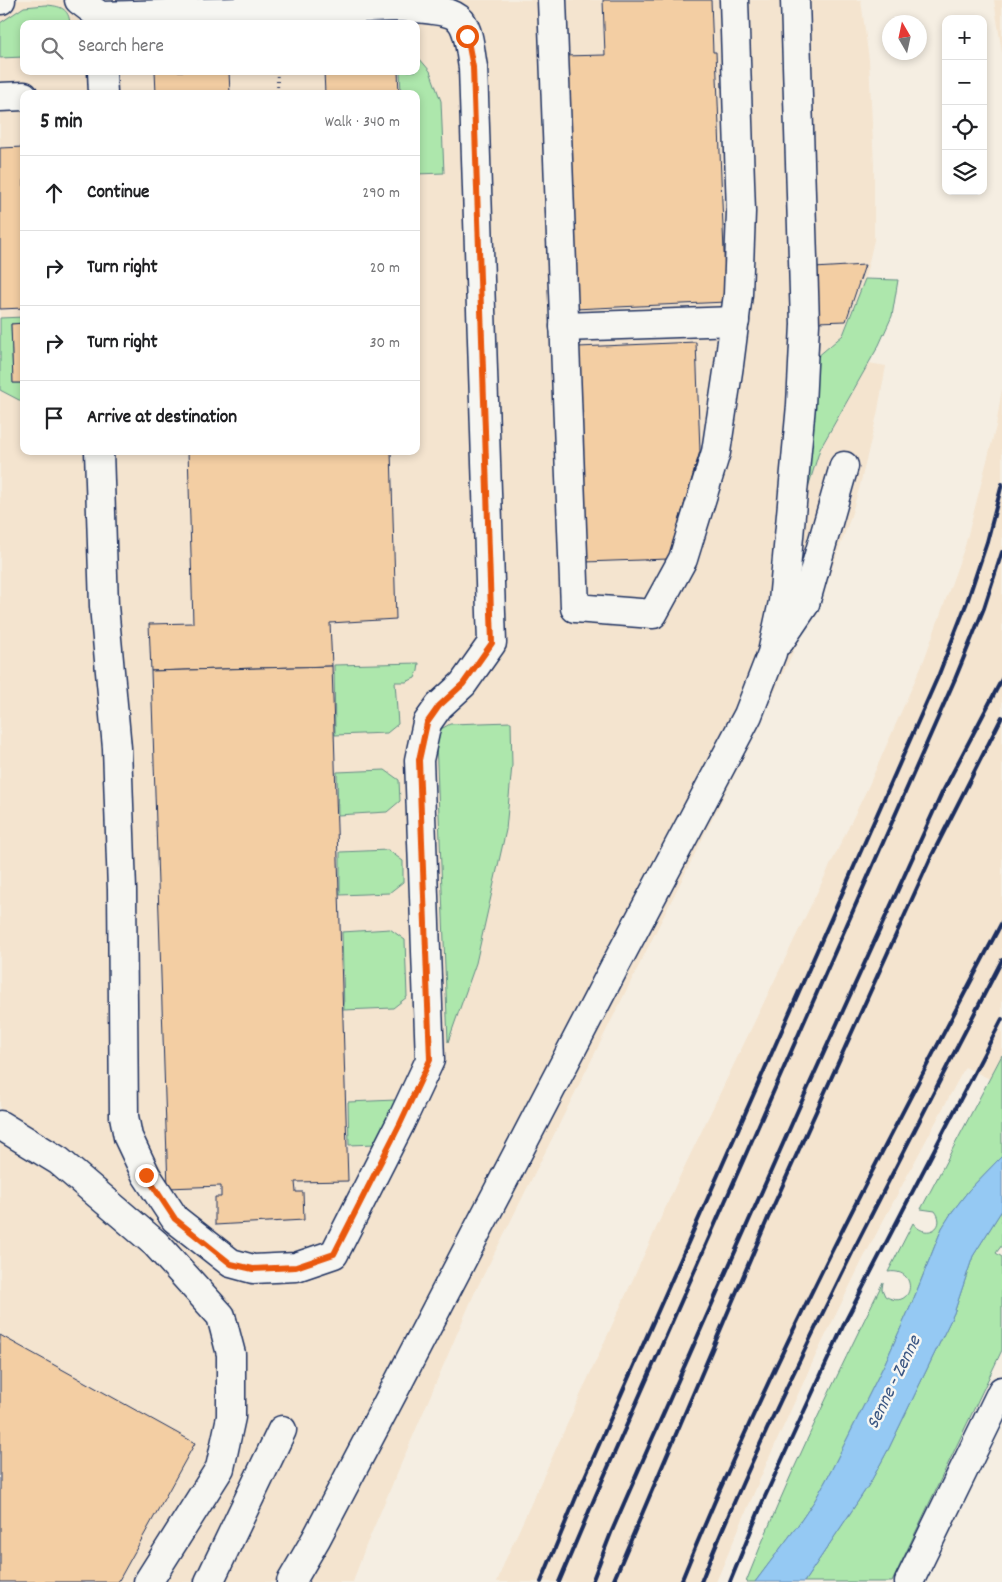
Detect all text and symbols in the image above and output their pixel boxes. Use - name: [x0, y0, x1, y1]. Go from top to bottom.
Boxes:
- north arrow: [882, 15, 927, 60]
- map controls: [942, 15, 987, 195]
- button: +: [942, 15, 987, 60]
- search box: [20, 20, 420, 75]
- route start: [456, 25, 479, 48]
- icon: search: [38, 34, 66, 62]
- text: Search here: [78, 34, 164, 61]
- button: −: [942, 60, 987, 105]
- button: locate: [942, 105, 987, 150]
- text: 5 min: [40, 108, 83, 138]
- text: Walk · 340 m: [325, 111, 400, 134]
- button: layers: [942, 150, 987, 195]
- icon: ahead: [40, 179, 68, 207]
- text: Continue: [87, 180, 149, 207]
- text: 290 m: [362, 182, 400, 205]
- icon: right: [40, 254, 68, 282]
- text: Turn right: [87, 255, 158, 282]
- text: 20 m: [370, 257, 400, 280]
- icon: right: [40, 329, 68, 357]
- text: Turn right: [87, 330, 158, 357]
- text: 30 m: [370, 332, 400, 355]
- icon: arrive: [40, 404, 68, 432]
- text: Arrive at destination: [87, 405, 237, 432]
- route end: [135, 1164, 158, 1187]
- water label: Senne - Zenne: [861, 1330, 930, 1434]

